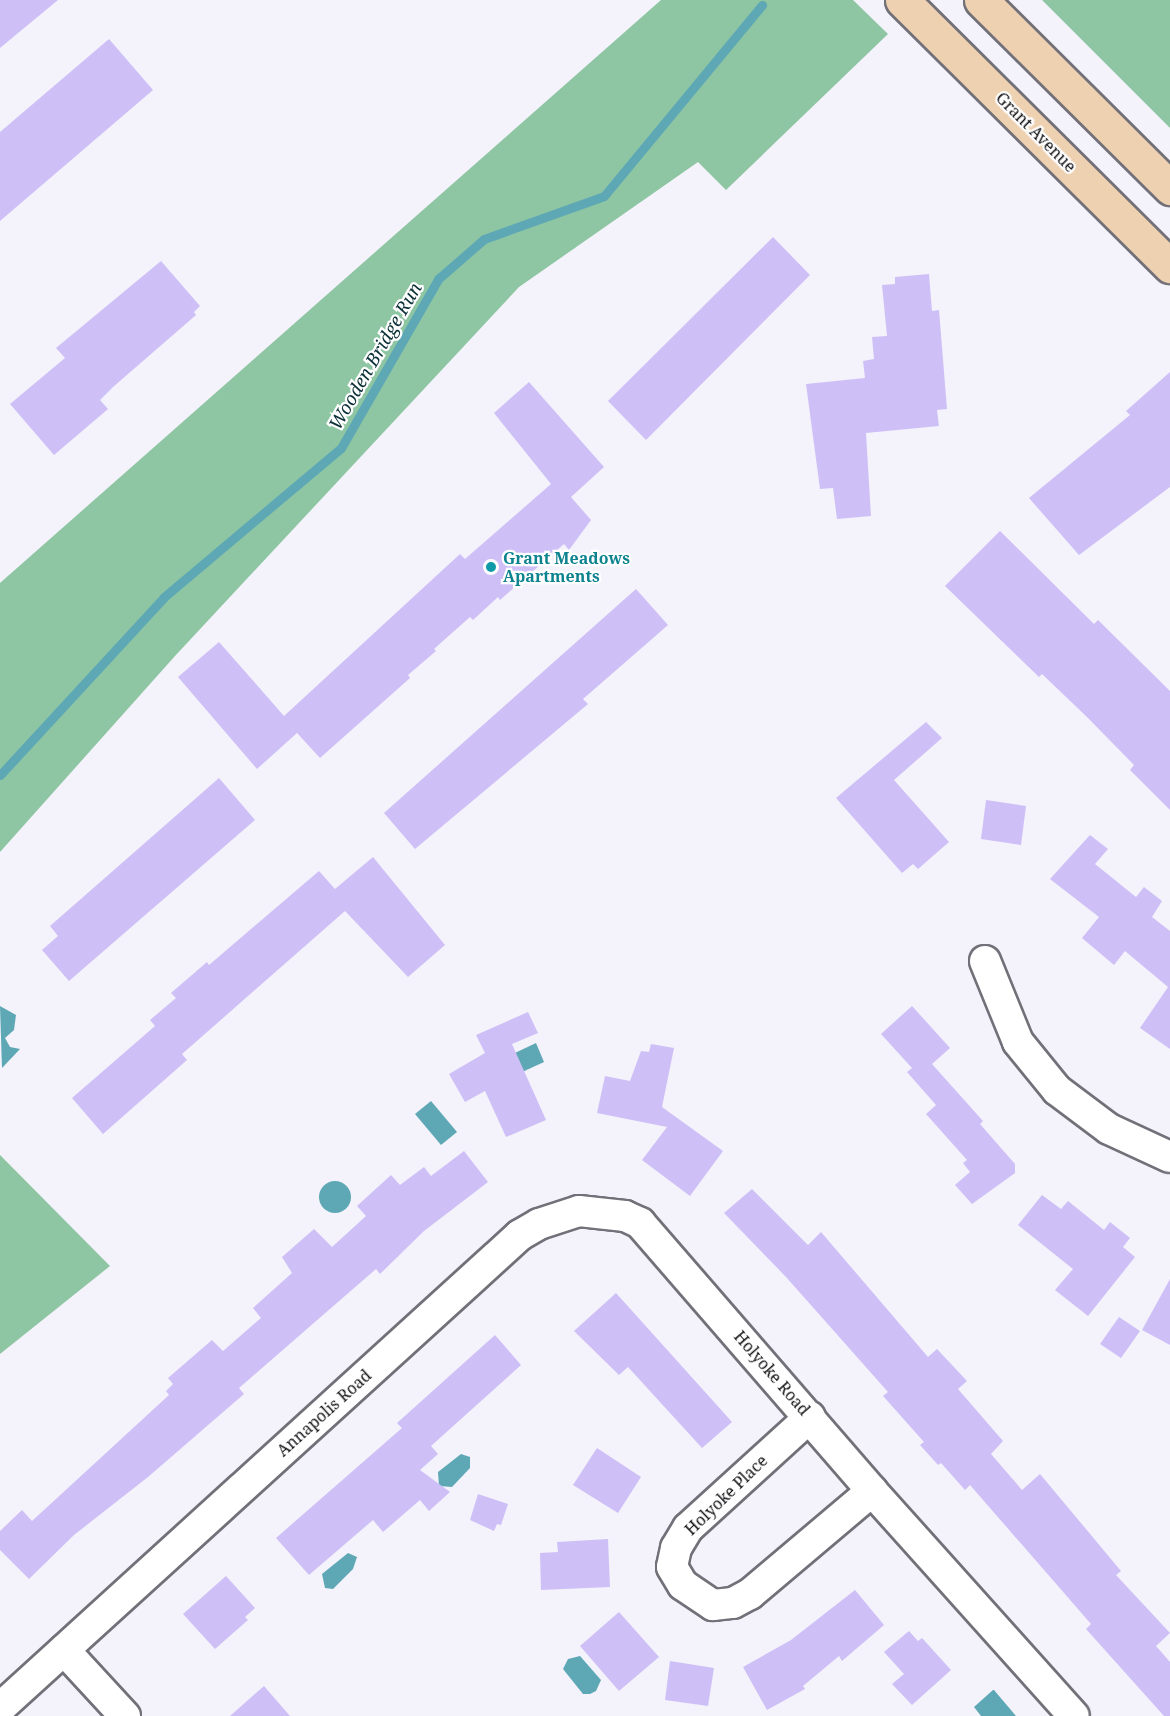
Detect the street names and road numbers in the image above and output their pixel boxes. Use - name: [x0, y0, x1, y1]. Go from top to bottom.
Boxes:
- street label: Grant Avenue: [992, 88, 1080, 176]
- street label: Holyoke Road: [730, 1327, 814, 1419]
- street label: Annapolis Road: [273, 1366, 375, 1460]
- street label: Holyoke Place: [681, 1451, 771, 1539]

